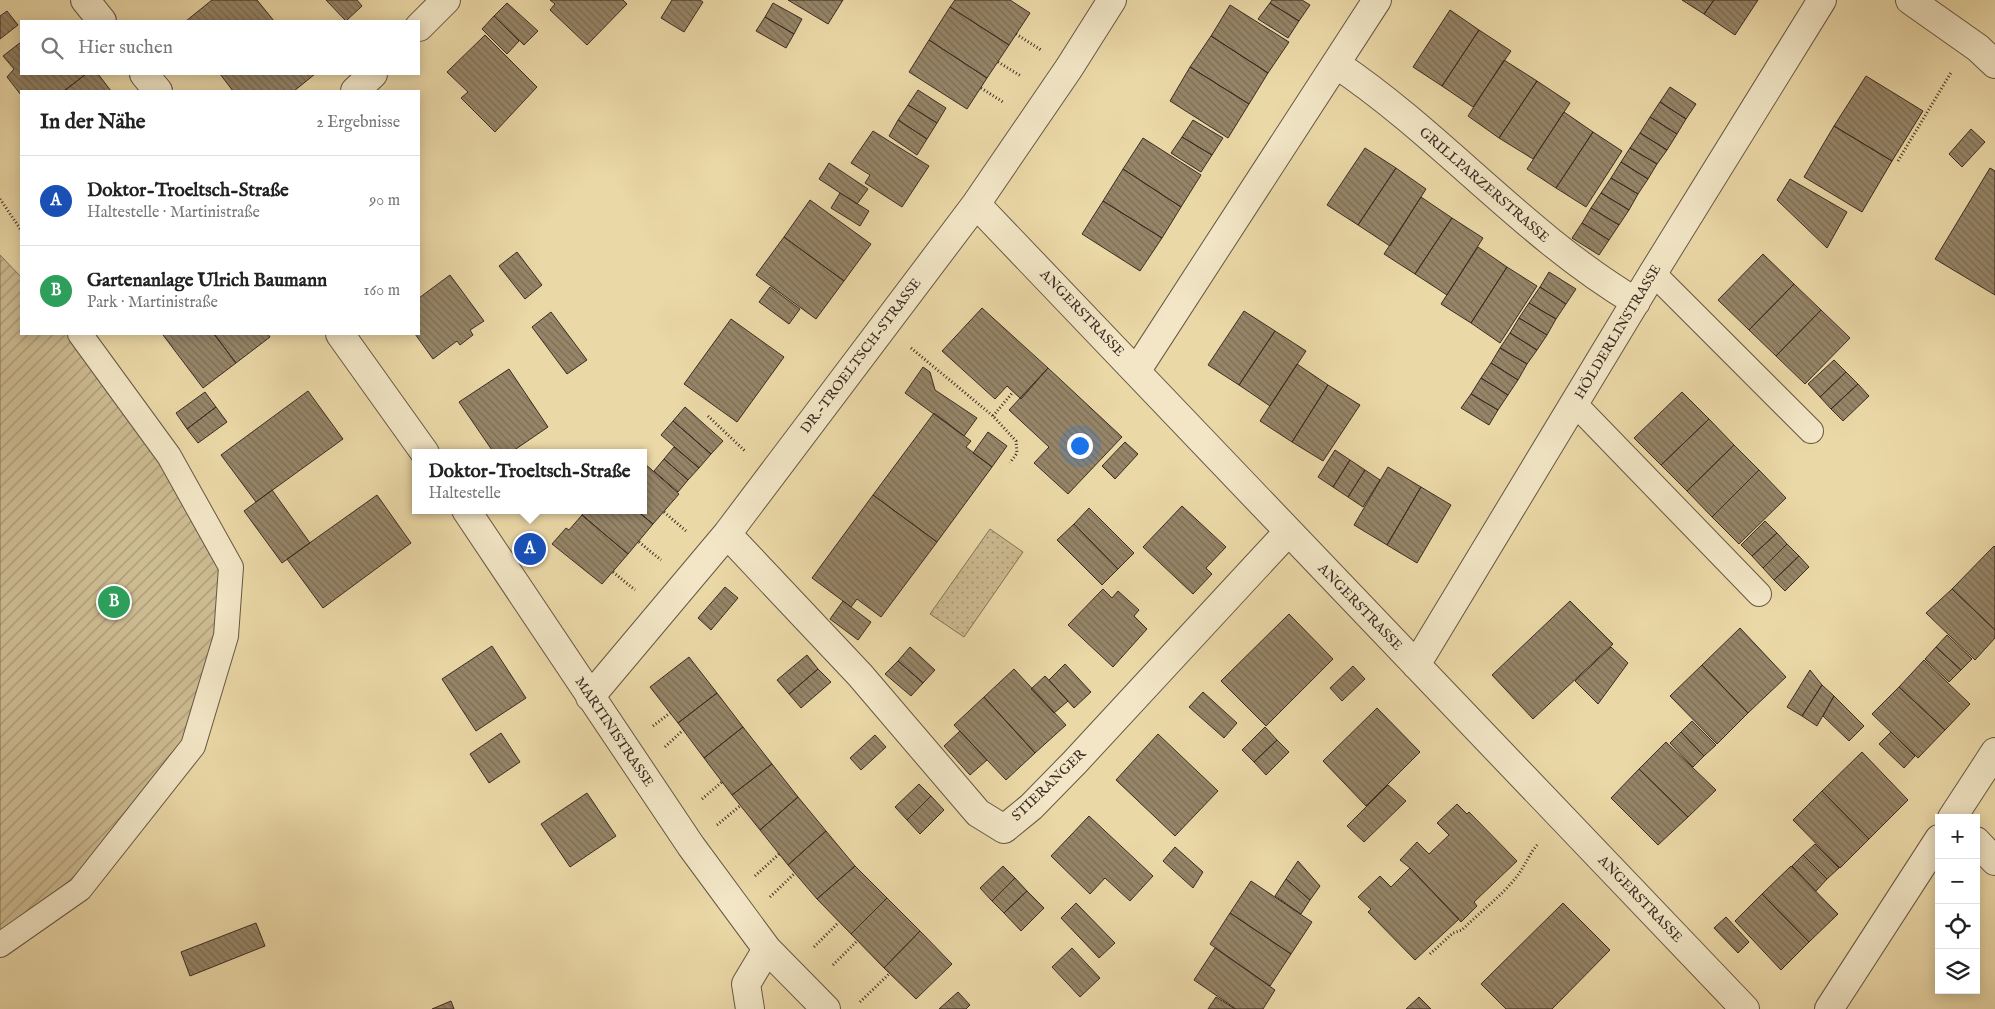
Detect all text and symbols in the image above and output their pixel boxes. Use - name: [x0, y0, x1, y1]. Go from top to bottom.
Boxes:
- search box: [20, 20, 420, 75]
- icon: search: [38, 34, 66, 62]
- text: Hier suchen: [78, 36, 173, 60]
- text: In der Nähe: [40, 109, 146, 136]
- text: 2 Ergebnisse: [316, 113, 400, 133]
- street label: GRILLPARZERSTRASSE: [1415, 123, 1553, 247]
- text: Doktor-Troeltsch-Straße: [87, 179, 289, 203]
- text: A: [51, 191, 61, 211]
- text: 90 m: [369, 191, 400, 211]
- text: Haltestelle · Martinistraße: [87, 203, 260, 223]
- street label: HÖLDERLINSTRASSE: [1570, 261, 1666, 403]
- street label: ANGERSTRASSE: [1035, 265, 1128, 361]
- text: Gartenanlage Ulrich Baumann: [87, 269, 327, 293]
- street label: DR.-TROELTSCH-STRASSE: [797, 275, 925, 437]
- text: B: [51, 281, 61, 301]
- text: 160 m: [364, 281, 400, 301]
- text: Park · Martinistraße: [87, 293, 218, 313]
- your location: [1067, 433, 1093, 459]
- popup: [412, 449, 647, 514]
- text: Doktor-Troeltsch-Straße: [429, 460, 630, 484]
- text: Haltestelle: [429, 484, 501, 504]
- pin: A: [514, 530, 546, 568]
- street label: ANGERSTRASSE: [1313, 559, 1406, 655]
- pin: B: [98, 583, 130, 621]
- street label: MARTINISTRASSE: [571, 674, 658, 791]
- street label: STIERANGER: [1008, 745, 1090, 825]
- map controls: [1935, 814, 1980, 994]
- button: +: [1935, 814, 1980, 859]
- street label: ANGERSTRASSE: [1593, 851, 1686, 947]
- button: −: [1935, 859, 1980, 904]
- button: locate: [1935, 904, 1980, 949]
- button: layers: [1935, 949, 1980, 994]

